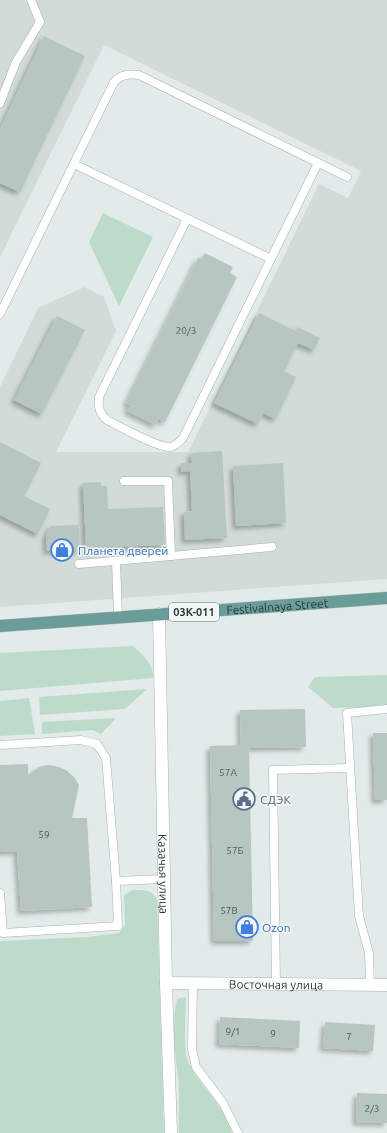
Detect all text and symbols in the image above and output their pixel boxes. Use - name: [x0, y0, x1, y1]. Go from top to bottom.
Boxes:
- house number: 20/3: [176, 325, 196, 336]
- shop icon: Планета дверей: [49, 537, 75, 563]
- place label: Планета дверей: [78, 544, 168, 557]
- street label: Festivalnaya Street: [226, 596, 329, 616]
- road number: 03К-011: [169, 603, 219, 621]
- house number: 57А: [219, 767, 237, 778]
- public building icon: СДЭК: [231, 786, 257, 812]
- place label: СДЭК: [260, 793, 291, 806]
- house number: 59: [38, 829, 50, 840]
- street label: Казачья улица: [157, 834, 171, 914]
- house number: 57Б: [226, 845, 244, 856]
- house number: 57В: [220, 905, 238, 916]
- shop icon: Ozon: [234, 914, 260, 940]
- place label: Ozon: [262, 921, 291, 934]
- street label: Восточная улица: [229, 977, 323, 991]
- house number: 9/1: [226, 1026, 240, 1037]
- house number: 9: [270, 1028, 276, 1039]
- house number: 7: [346, 1031, 352, 1042]
- house number: 2/3: [365, 1103, 379, 1114]

